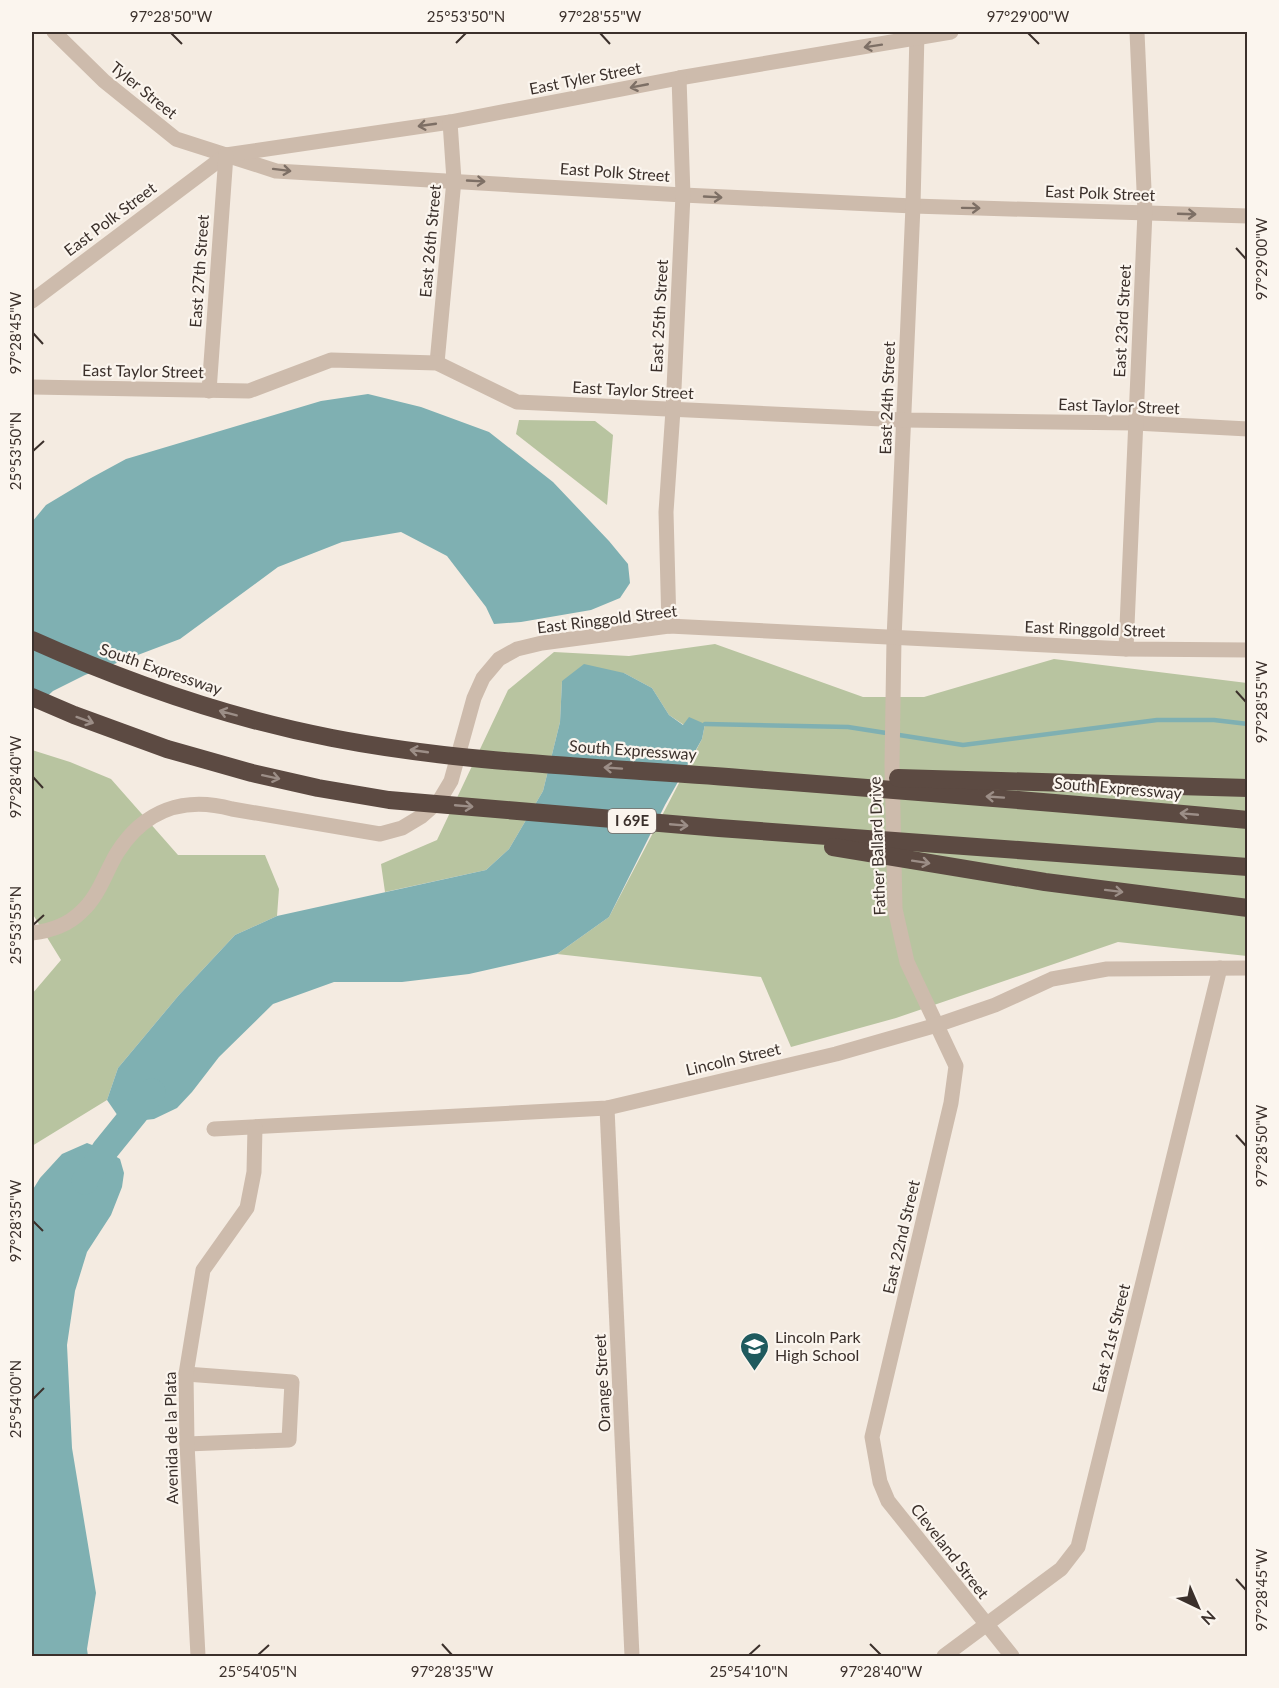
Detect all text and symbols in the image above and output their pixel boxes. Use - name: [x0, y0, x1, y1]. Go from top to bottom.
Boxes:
- text: 97°28'50"W: [130, 7, 213, 25]
- text: 25°53'50"N: [427, 7, 505, 25]
- text: 97°28'55"W: [559, 7, 642, 25]
- text: 97°29'00"W: [987, 7, 1070, 25]
- one-way arrow: [863, 41, 883, 52]
- street label: Tyler Street: [107, 57, 182, 122]
- street label: East Tyler Street: [527, 57, 643, 98]
- one-way arrow: [630, 81, 650, 92]
- one-way arrow: [417, 120, 437, 131]
- street label: East Polk Street: [559, 158, 671, 185]
- one-way arrow: [271, 165, 291, 176]
- one-way arrow: [466, 176, 486, 187]
- street label: East Polk Street: [60, 178, 160, 259]
- street label: East Polk Street: [1045, 181, 1156, 204]
- street label: East 26th Street: [415, 183, 444, 298]
- one-way arrow: [702, 191, 722, 202]
- one-way arrow: [961, 202, 981, 213]
- one-way arrow: [1176, 208, 1196, 219]
- street label: East 27th Street: [185, 214, 212, 328]
- text: 97°29'00"W: [1252, 217, 1270, 300]
- street label: East 25th Street: [646, 259, 671, 373]
- street label: East 23rd Street: [1109, 264, 1134, 378]
- text: 97°28'45"W: [6, 291, 24, 374]
- street label: East 24th Street: [875, 341, 898, 455]
- street label: East Taylor Street: [82, 360, 204, 381]
- street label: East Taylor Street: [572, 377, 694, 402]
- street label: East Taylor Street: [1058, 394, 1180, 417]
- text: 25°53'50"N: [6, 412, 24, 490]
- street label: East Ringgold Street: [536, 600, 678, 637]
- street label: East Ringgold Street: [1024, 617, 1166, 640]
- street label: South Expressway: [98, 639, 225, 699]
- text: 97°28'55"W: [1252, 660, 1270, 743]
- one-way arrow: [219, 706, 238, 718]
- one-way arrow: [76, 715, 94, 726]
- text: 97°28'40"W: [6, 735, 24, 818]
- street label: South Expressway: [569, 736, 698, 763]
- one-way arrow: [410, 745, 429, 756]
- one-way arrow: [604, 763, 624, 774]
- one-way arrow: [262, 772, 281, 784]
- street label: South Expressway: [1054, 772, 1183, 803]
- street label: Father Ballard Drive: [865, 776, 888, 916]
- one-way arrow: [986, 791, 1005, 802]
- one-way arrow: [454, 801, 474, 812]
- one-way arrow: [1180, 808, 1200, 819]
- road number: I 69E: [608, 809, 656, 833]
- one-way arrow: [669, 820, 689, 831]
- one-way arrow: [911, 856, 931, 867]
- text: 25°53'55"N: [6, 886, 24, 964]
- one-way arrow: [1104, 886, 1124, 897]
- street label: Lincoln Street: [684, 1038, 782, 1079]
- text: 97°28'50"W: [1252, 1104, 1270, 1187]
- street label: East 22nd Street: [878, 1178, 923, 1296]
- text: 97°28'35"W: [6, 1179, 24, 1262]
- street label: East 21st Street: [1088, 1281, 1133, 1394]
- place label: Lincoln Park High School: [775, 1327, 861, 1364]
- school or university icon: Lincoln Park High School: [738, 1330, 770, 1372]
- street label: Orange Street: [589, 1333, 614, 1433]
- text: 25°54'00"N: [6, 1360, 24, 1438]
- street label: Avenida de la Plata: [160, 1372, 181, 1504]
- street label: Cleveland Street: [907, 1500, 993, 1602]
- text: 97°28'45"W: [1252, 1548, 1270, 1631]
- north arrow: [1168, 1577, 1228, 1637]
- text: N: [1198, 1607, 1220, 1629]
- text: 25°54'05"N: [219, 1662, 297, 1680]
- text: 97°28'35"W: [411, 1662, 494, 1680]
- text: 25°54'10"N: [710, 1662, 788, 1680]
- text: 97°28'40"W: [840, 1662, 923, 1680]

